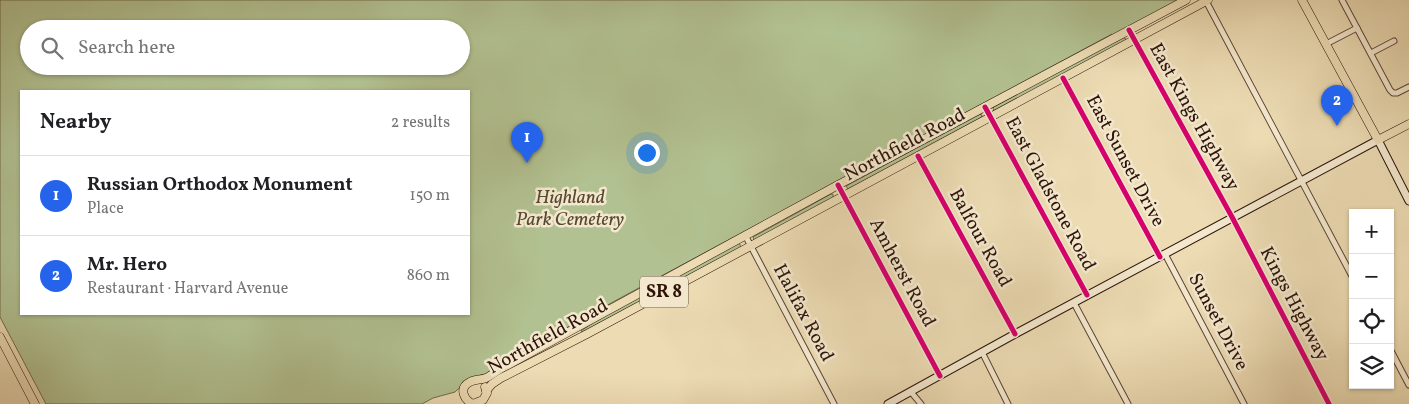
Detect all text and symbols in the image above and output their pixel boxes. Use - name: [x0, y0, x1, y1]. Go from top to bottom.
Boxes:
- search box: [20, 20, 470, 75]
- icon: search: [38, 34, 66, 62]
- text: Search here: [78, 35, 175, 61]
- street label: East Kings Highway: [1143, 38, 1245, 196]
- pin: 2: [1321, 85, 1353, 126]
- street label: East Sunset Drive: [1079, 90, 1171, 232]
- street label: Northfield Road: [840, 102, 970, 188]
- text: Nearby: [40, 108, 111, 137]
- text: 2 results: [391, 112, 450, 134]
- street label: East Gladstone Road: [998, 112, 1102, 276]
- pin: 1: [511, 122, 543, 163]
- your location: [634, 140, 660, 166]
- text: Russian Orthodox Monument: [87, 172, 353, 198]
- street label: Balfour Road: [942, 184, 1018, 292]
- text: 1: [53, 185, 59, 207]
- text: 150 m: [409, 185, 450, 207]
- park label: Highland Park Cemetery: [516, 185, 625, 233]
- text: Place: [87, 198, 124, 220]
- map controls: [1349, 209, 1394, 389]
- button: +: [1349, 209, 1394, 254]
- street label: Amherst Road: [862, 214, 942, 332]
- street label: Kings Highway: [1253, 242, 1335, 366]
- text: Mr. Hero: [87, 252, 167, 278]
- button: −: [1349, 254, 1394, 299]
- street label: Halifax Road: [766, 259, 840, 367]
- text: 2: [52, 265, 60, 287]
- text: 860 m: [407, 265, 450, 287]
- street label: Sunset Drive: [1182, 269, 1254, 375]
- road number: SR 8: [640, 276, 688, 308]
- text: Restaurant · Harvard Avenue: [87, 278, 288, 300]
- street label: Northfield Road: [483, 293, 613, 381]
- button: locate: [1349, 299, 1394, 344]
- button: layers: [1349, 344, 1394, 389]

